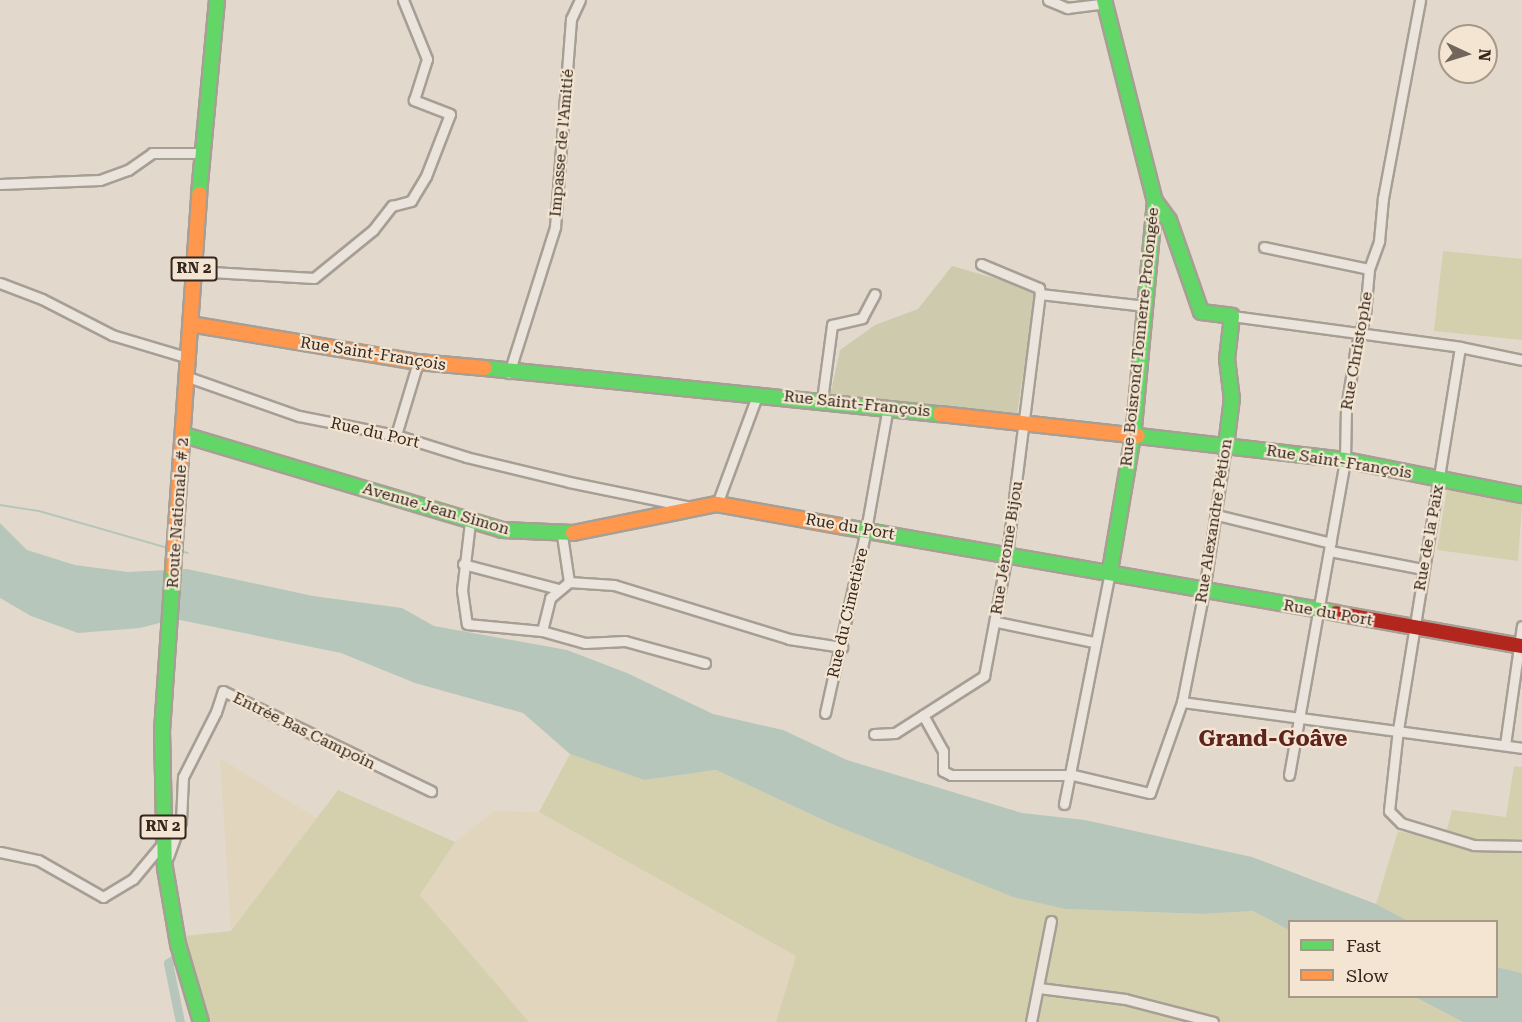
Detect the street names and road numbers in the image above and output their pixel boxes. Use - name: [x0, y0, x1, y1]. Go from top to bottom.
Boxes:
- street label: Impasse de l'Amitié: [546, 68, 578, 218]
- street label: Rue Boisrond Tonnerre Prolongée: [1117, 206, 1163, 468]
- road number: RN 2: [170, 257, 218, 281]
- street label: Rue Christophe: [1337, 290, 1377, 412]
- street label: Rue Saint-François: [299, 333, 447, 375]
- street label: Rue Saint-François: [783, 387, 931, 421]
- street label: Rue du Port: [329, 413, 421, 453]
- street label: Route Nationale # 2: [163, 437, 193, 589]
- street label: Rue Alexandre Pétion: [1192, 437, 1236, 605]
- street label: Rue Saint-François: [1265, 441, 1413, 483]
- street label: Avenue Jean Simon: [360, 479, 512, 539]
- street label: Rue Jérome Bijou: [987, 480, 1027, 616]
- street label: Rue de la Paix: [1410, 484, 1448, 592]
- street label: Rue du Port: [804, 510, 896, 544]
- street label: Rue du Cimetière: [824, 546, 872, 680]
- street label: Rue du Port: [1282, 596, 1374, 630]
- street label: Entrée Bas Campoin: [230, 688, 378, 774]
- road number: RN 2: [139, 815, 187, 839]

